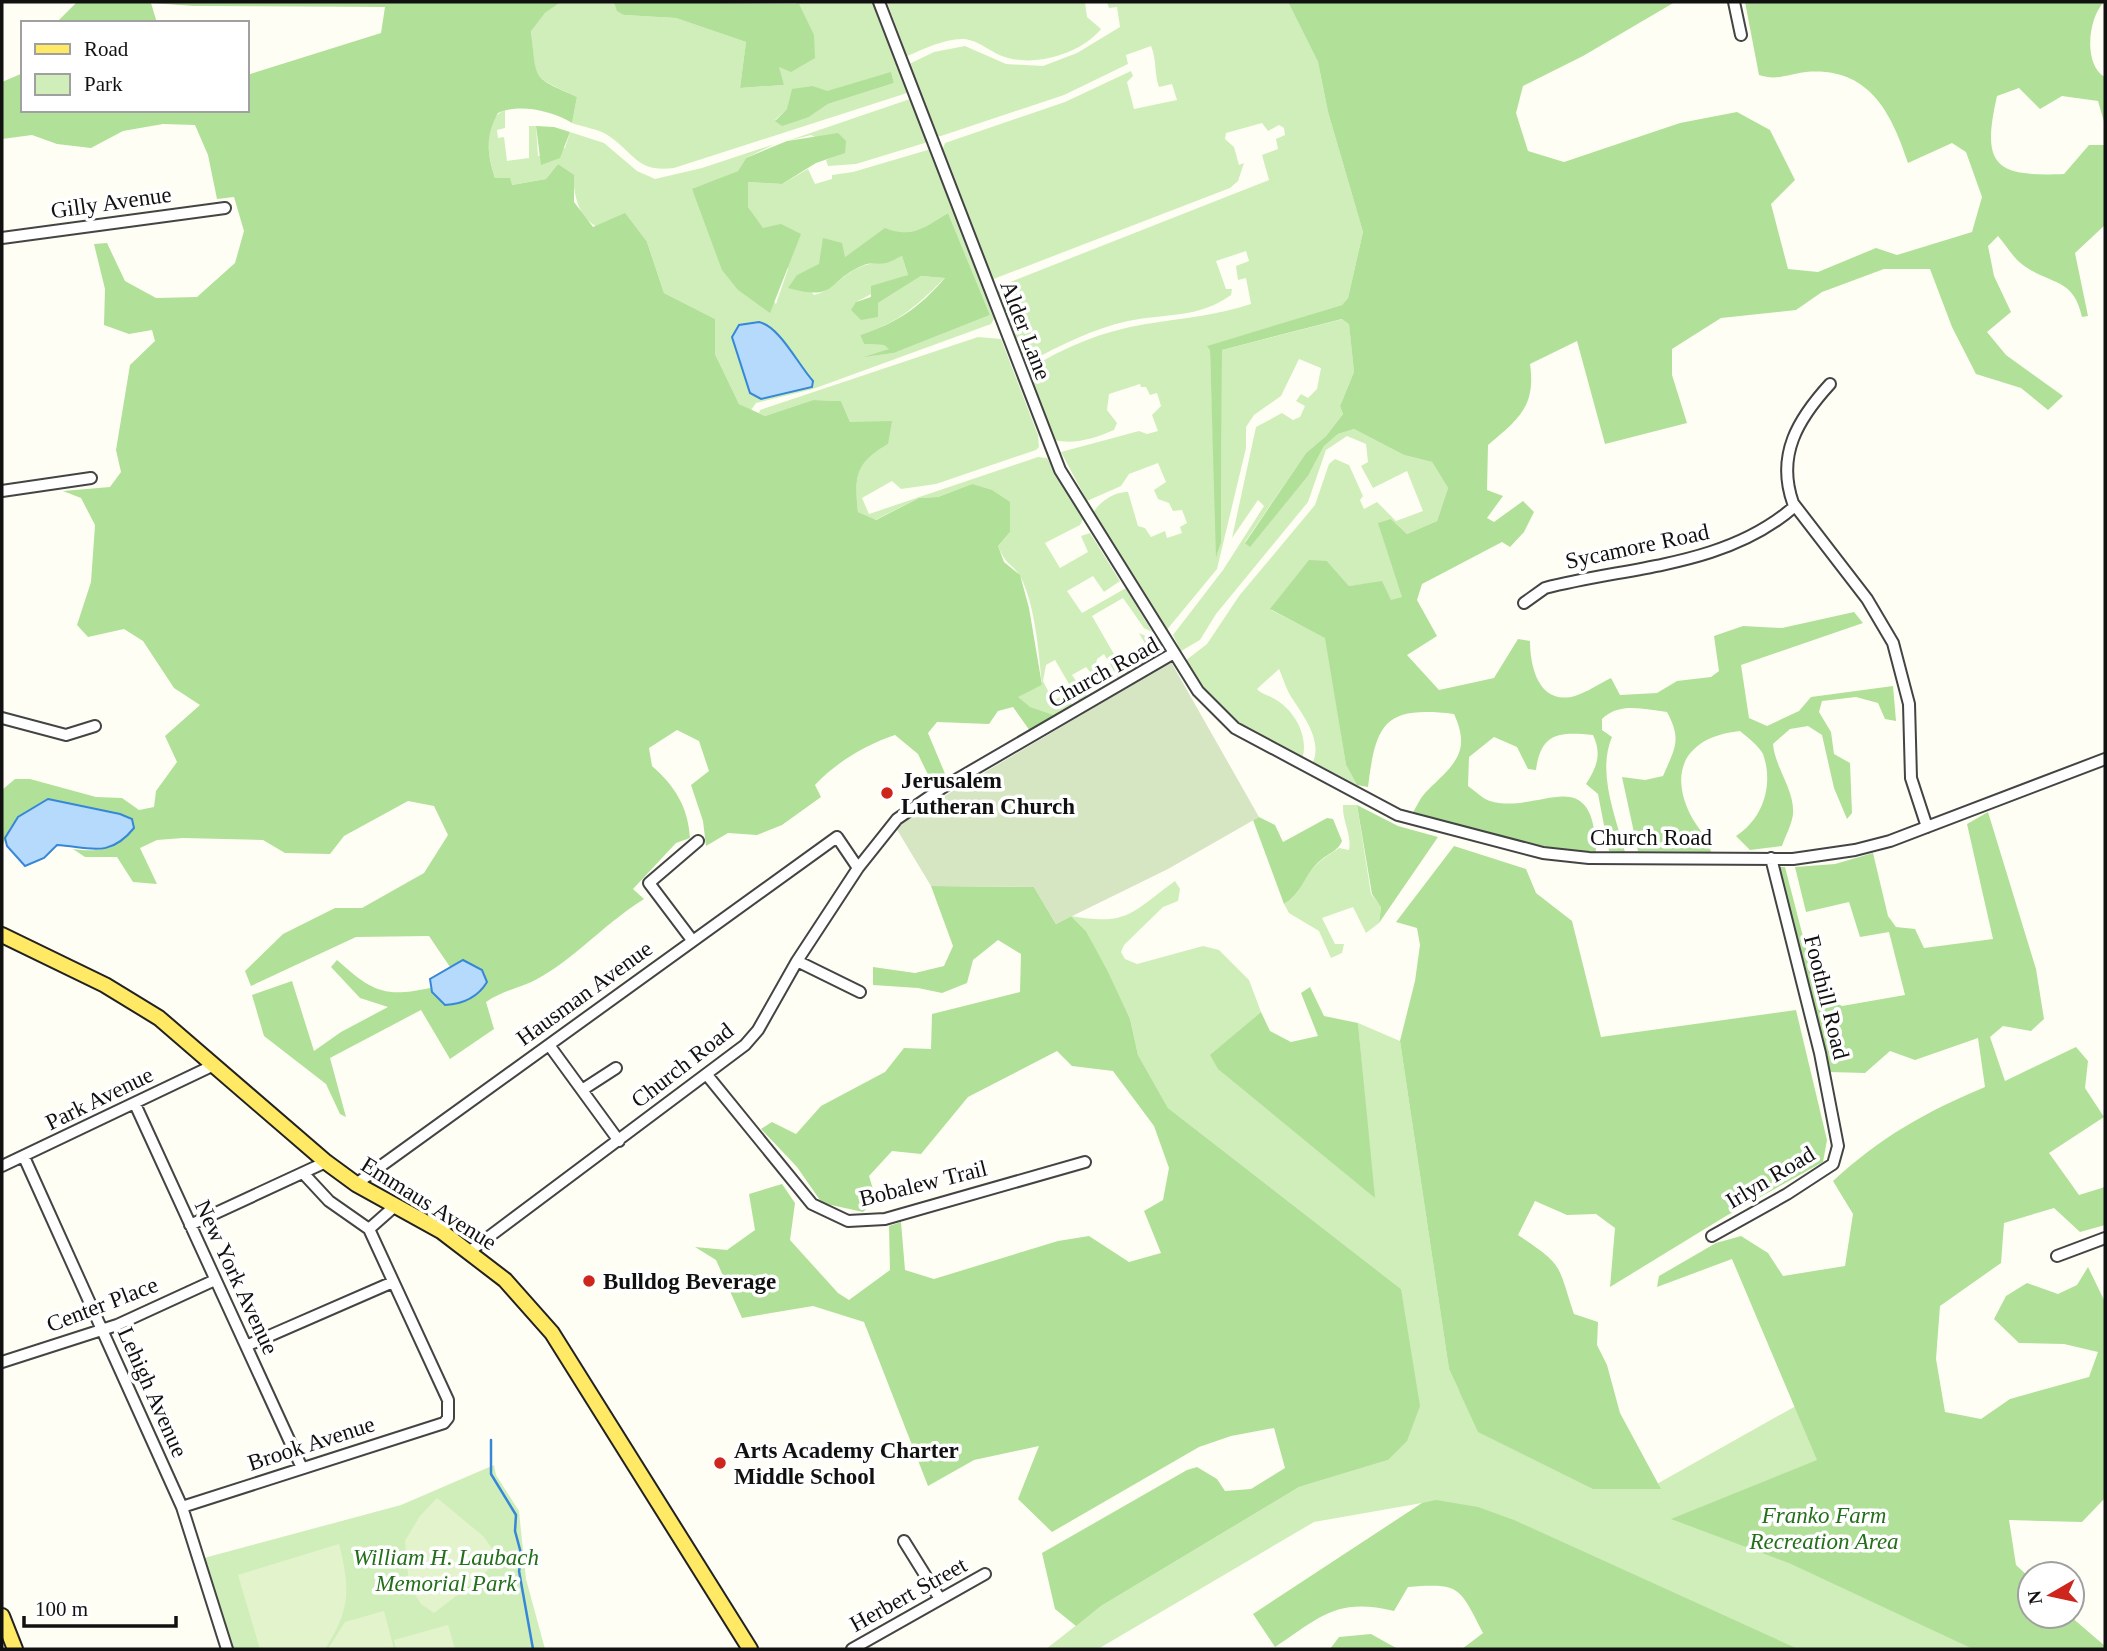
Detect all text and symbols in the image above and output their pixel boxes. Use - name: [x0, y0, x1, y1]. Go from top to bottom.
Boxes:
- legend: [21, 21, 248, 112]
- text: Road: [84, 37, 129, 61]
- text: Park: [84, 72, 123, 96]
- street label: Gilly Avenue: [49, 182, 173, 223]
- street label: Alder Lane: [995, 277, 1056, 383]
- street label: Sycamore Road: [1563, 519, 1712, 574]
- street label: Church Road: [1044, 632, 1163, 713]
- place label: Jerusalem Lutheran Church: [901, 768, 1075, 819]
- marker: Jerusalem Lutheran Church: [879, 785, 895, 801]
- street label: Church Road: [1590, 825, 1713, 850]
- street label: Foothill Road: [1799, 932, 1854, 1062]
- street label: Hausman Avenue: [512, 936, 657, 1051]
- street label: Church Road: [627, 1018, 738, 1113]
- street label: Park Avenue: [41, 1062, 157, 1135]
- street label: Irlyn Road: [1721, 1141, 1820, 1214]
- street label: Emmaus Avenue: [356, 1152, 501, 1255]
- street label: Bobalew Trail: [857, 1156, 990, 1211]
- street label: New York Avenue: [190, 1196, 283, 1358]
- place label: Bulldog Beverage: [603, 1269, 776, 1294]
- street label: Center Place: [43, 1272, 161, 1337]
- marker: Bulldog Beverage: [581, 1273, 597, 1289]
- street label: Lehigh Avenue: [113, 1323, 192, 1461]
- street label: Brook Avenue: [245, 1411, 378, 1476]
- place label: Arts Academy Charter Middle School: [734, 1438, 959, 1489]
- marker: Arts Academy Charter Middle School: [712, 1455, 728, 1471]
- park label: Franko Farm Recreation Area: [1748, 1503, 1899, 1554]
- park label: William H. Laubach Memorial Park: [353, 1545, 539, 1596]
- street label: Herbert Street: [845, 1552, 972, 1637]
- north arrow: [2016, 1560, 2086, 1630]
- scale bar: [24, 1584, 177, 1628]
- text: N: [2023, 1589, 2046, 1606]
- text: 100 m: [35, 1597, 88, 1621]

